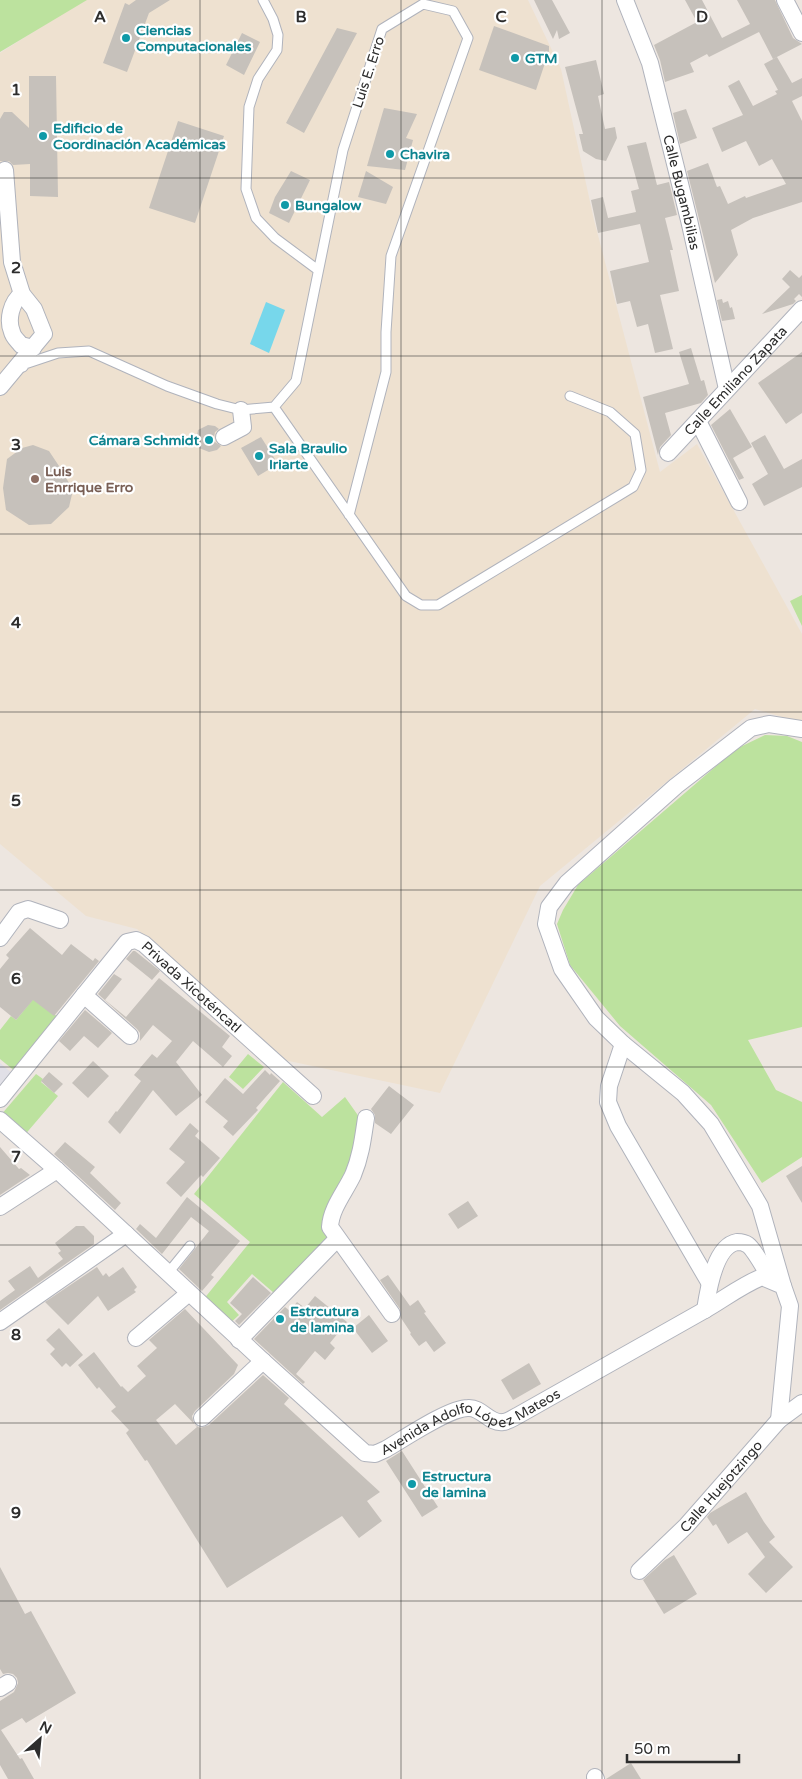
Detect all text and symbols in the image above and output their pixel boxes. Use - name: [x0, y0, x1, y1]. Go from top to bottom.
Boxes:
- text: A: [94, 7, 106, 27]
- text: B: [295, 7, 307, 27]
- text: C: [495, 7, 507, 27]
- text: D: [696, 7, 708, 27]
- place label: Ciencias Computacionales: [136, 22, 252, 55]
- marker: Ciencias Computacionales: [120, 32, 132, 44]
- street label: Luis E. Erro: [349, 34, 388, 110]
- place label: GTM: [525, 50, 558, 67]
- marker: GTM: [509, 52, 521, 64]
- text: 1: [11, 80, 21, 100]
- place label: Edificio de Coordinación Académicas: [53, 120, 226, 153]
- marker: Edificio de Coordinación Académicas: [37, 130, 49, 142]
- street label: Calle Bugambilias: [659, 133, 704, 252]
- place label: Chavira: [400, 146, 450, 163]
- marker: Chavira: [384, 148, 396, 160]
- place label: Bungalow: [295, 197, 361, 214]
- marker: Bungalow: [279, 199, 291, 211]
- text: 2: [11, 258, 21, 278]
- street label: Calle Emiliano Zapata: [681, 323, 791, 439]
- place label: Cámara Schmidt: [89, 432, 200, 449]
- marker: Cámara Schmidt: [203, 434, 215, 446]
- text: 3: [11, 435, 21, 455]
- place label: Sala Braulio Iriarte: [269, 440, 348, 473]
- marker: Sala Braulio Iriarte: [253, 450, 265, 462]
- place label: Luis Enrrique Erro: [45, 463, 134, 496]
- marker: Luis Enrrique Erro: [29, 473, 41, 485]
- text: 4: [11, 613, 21, 633]
- text: 5: [11, 791, 21, 811]
- street label: Privada Xicoténcatl: [138, 938, 245, 1036]
- text: 6: [11, 969, 21, 989]
- text: 7: [11, 1147, 21, 1167]
- place label: Estrcutura de lamina: [290, 1303, 359, 1336]
- marker: Estrcutura de lamina: [274, 1313, 286, 1325]
- text: 8: [11, 1325, 21, 1345]
- street label: Avenida Adolfo López Mateos: [378, 1385, 563, 1459]
- street label: Calle Huejotzingo: [677, 1437, 766, 1536]
- place label: Estructura de lamina: [422, 1468, 491, 1501]
- marker: Estructura de lamina: [406, 1478, 418, 1490]
- text: 9: [11, 1503, 21, 1523]
- north arrow: [15, 1714, 65, 1764]
- text: N: [37, 1718, 55, 1738]
- scale bar: [627, 1732, 740, 1764]
- text: 50 m: [634, 1740, 671, 1758]

